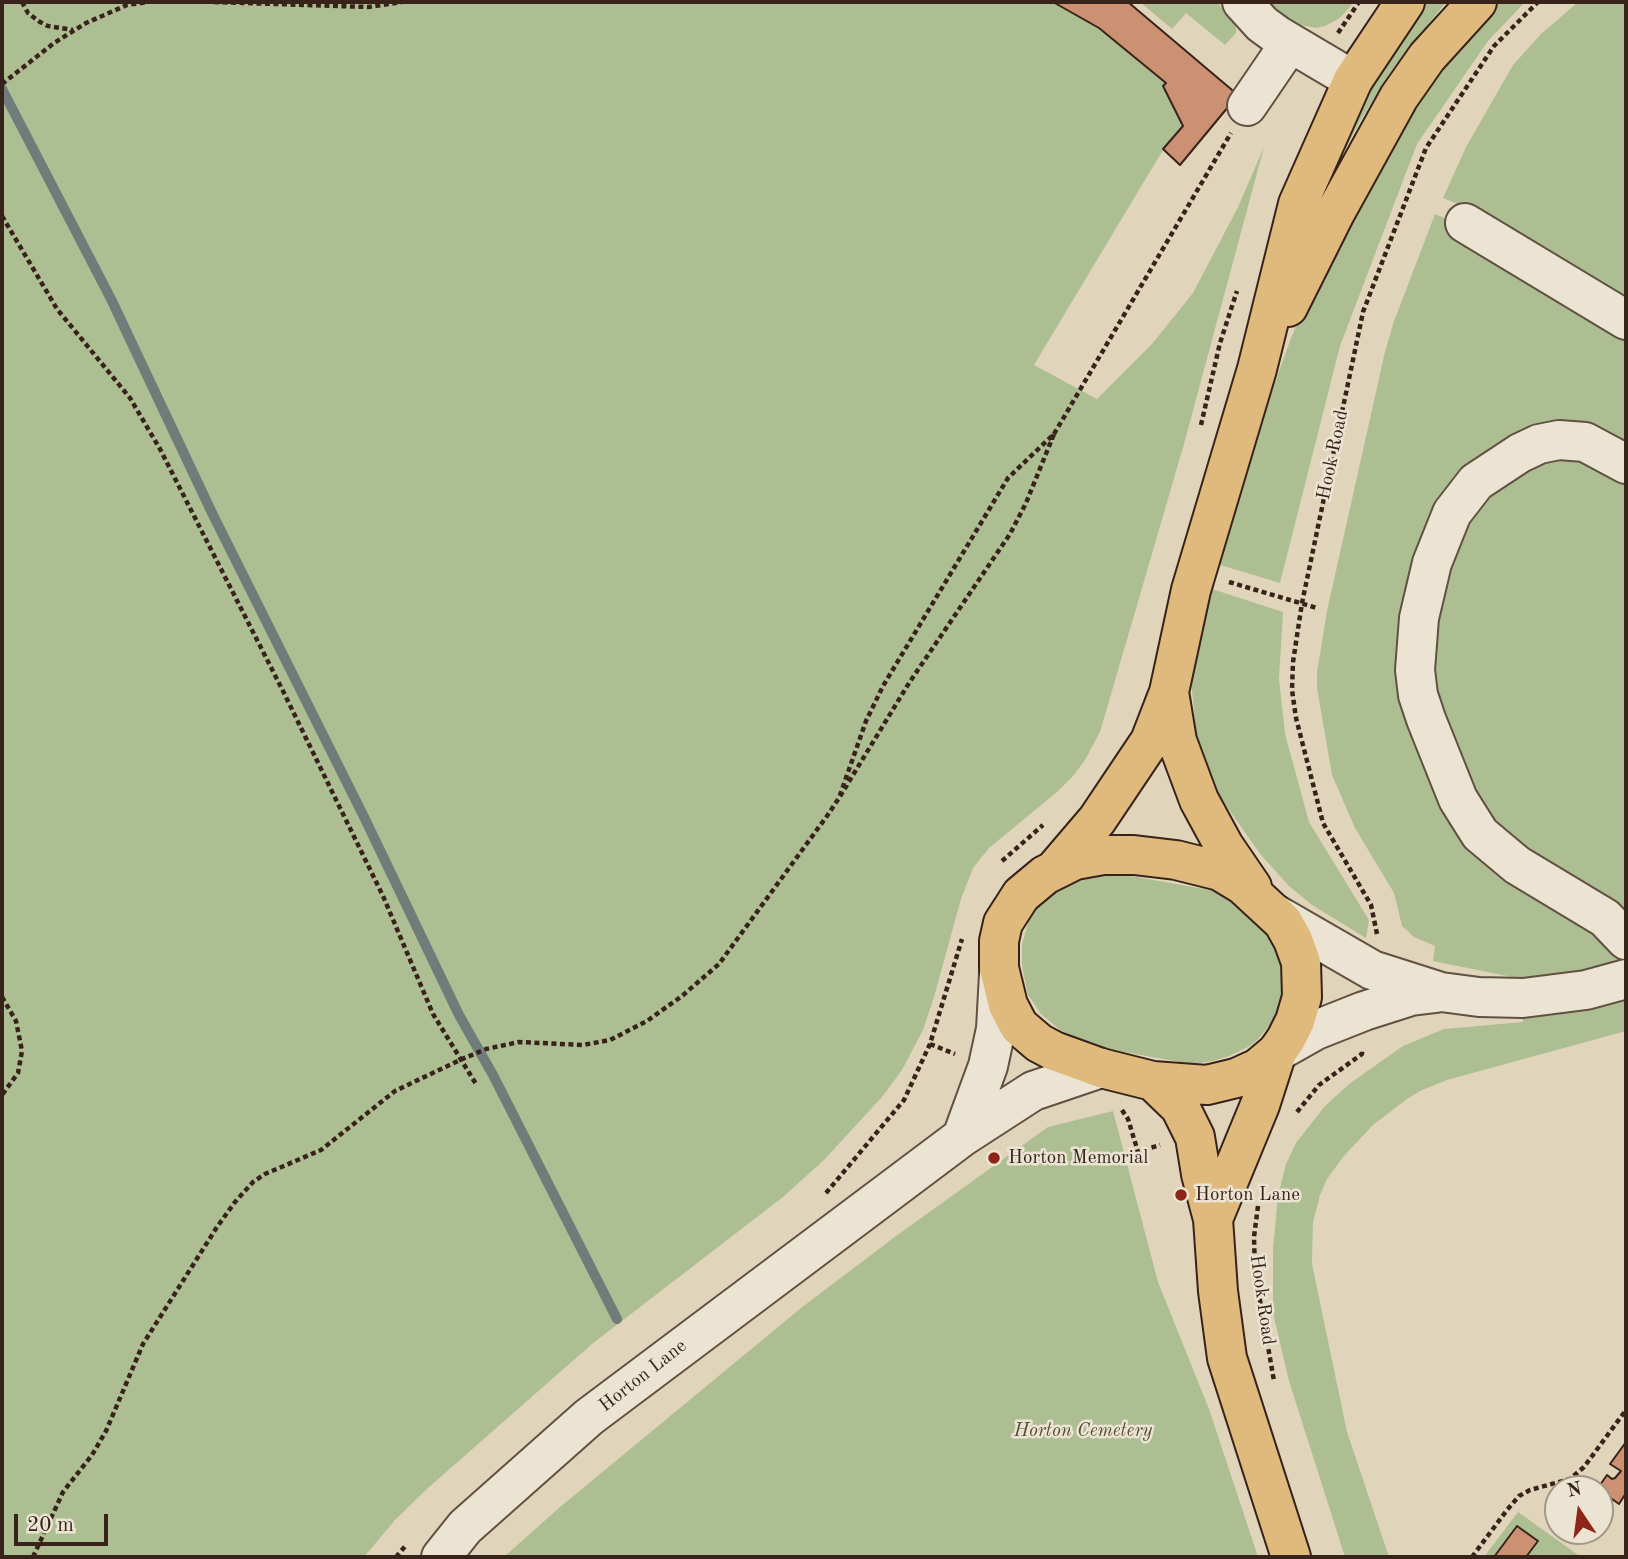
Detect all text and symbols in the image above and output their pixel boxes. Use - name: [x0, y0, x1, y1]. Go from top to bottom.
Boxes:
- street label: Hook Road: [1312, 408, 1354, 502]
- place label: Horton Memorial: [1008, 1147, 1148, 1169]
- marker: Horton Memorial: [986, 1150, 1002, 1166]
- place label: Horton Lane: [1195, 1184, 1300, 1206]
- marker: Horton Lane: [1173, 1187, 1189, 1203]
- street label: Hook Road: [1244, 1253, 1280, 1347]
- street label: Horton Lane: [595, 1335, 691, 1417]
- park label: Horton Cemetery: [1014, 1420, 1152, 1442]
- north arrow: [1544, 1475, 1614, 1545]
- text: N: [1565, 1480, 1584, 1502]
- scale bar: [18, 1500, 112, 1544]
- text: 20 m: [27, 1515, 74, 1536]

